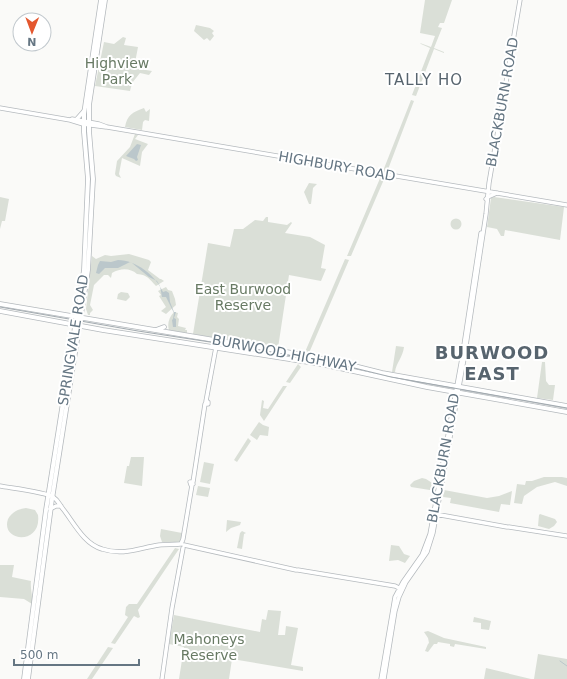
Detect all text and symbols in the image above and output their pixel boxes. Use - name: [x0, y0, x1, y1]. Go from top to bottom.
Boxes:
- north arrow: [12, 12, 52, 52]
- text: N: [27, 35, 37, 48]
- street label: BLACKBURN ROAD: [483, 36, 521, 168]
- park label: Highview Park: [85, 55, 149, 87]
- district label: TALLY HO: [384, 71, 463, 89]
- street label: HIGHBURY ROAD: [277, 148, 397, 184]
- street label: SPRINGVALE ROAD: [55, 273, 91, 407]
- park label: East Burwood Reserve: [195, 281, 291, 313]
- street label: BURWOOD HIGHWAY: [211, 331, 358, 375]
- district label: BURWOOD EAST: [435, 342, 549, 384]
- street label: BLACKBURN ROAD: [424, 392, 462, 524]
- park label: Mahoneys Reserve: [173, 631, 245, 663]
- scale bar: [14, 641, 139, 667]
- text: 500 m: [20, 648, 58, 662]

